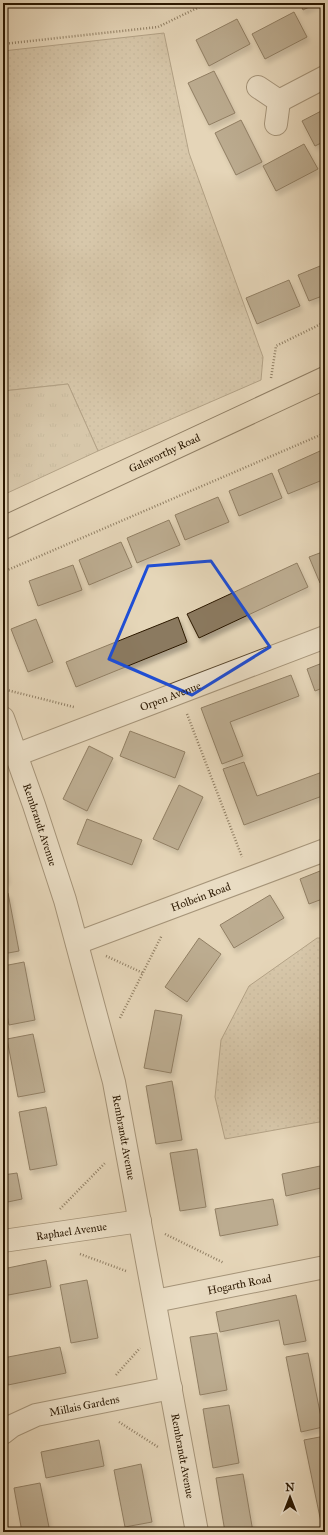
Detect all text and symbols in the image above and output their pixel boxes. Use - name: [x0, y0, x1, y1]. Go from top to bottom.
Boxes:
- street label: Galsworthy Road: [127, 431, 203, 476]
- street label: Orpen Avenue: [138, 679, 203, 714]
- street label: Rembrandt Avenue: [20, 782, 60, 868]
- street label: Holbein Road: [169, 880, 233, 914]
- street label: Rembrandt Avenue: [109, 1094, 138, 1181]
- street label: Raphael Avenue: [35, 1220, 108, 1243]
- street label: Hogarth Road: [206, 1272, 273, 1297]
- street label: Millais Gardens: [48, 1392, 121, 1419]
- street label: Rembrandt Avenue: [168, 1412, 197, 1500]
- north arrow: [270, 1477, 310, 1517]
- text: N: [285, 1481, 295, 1494]

